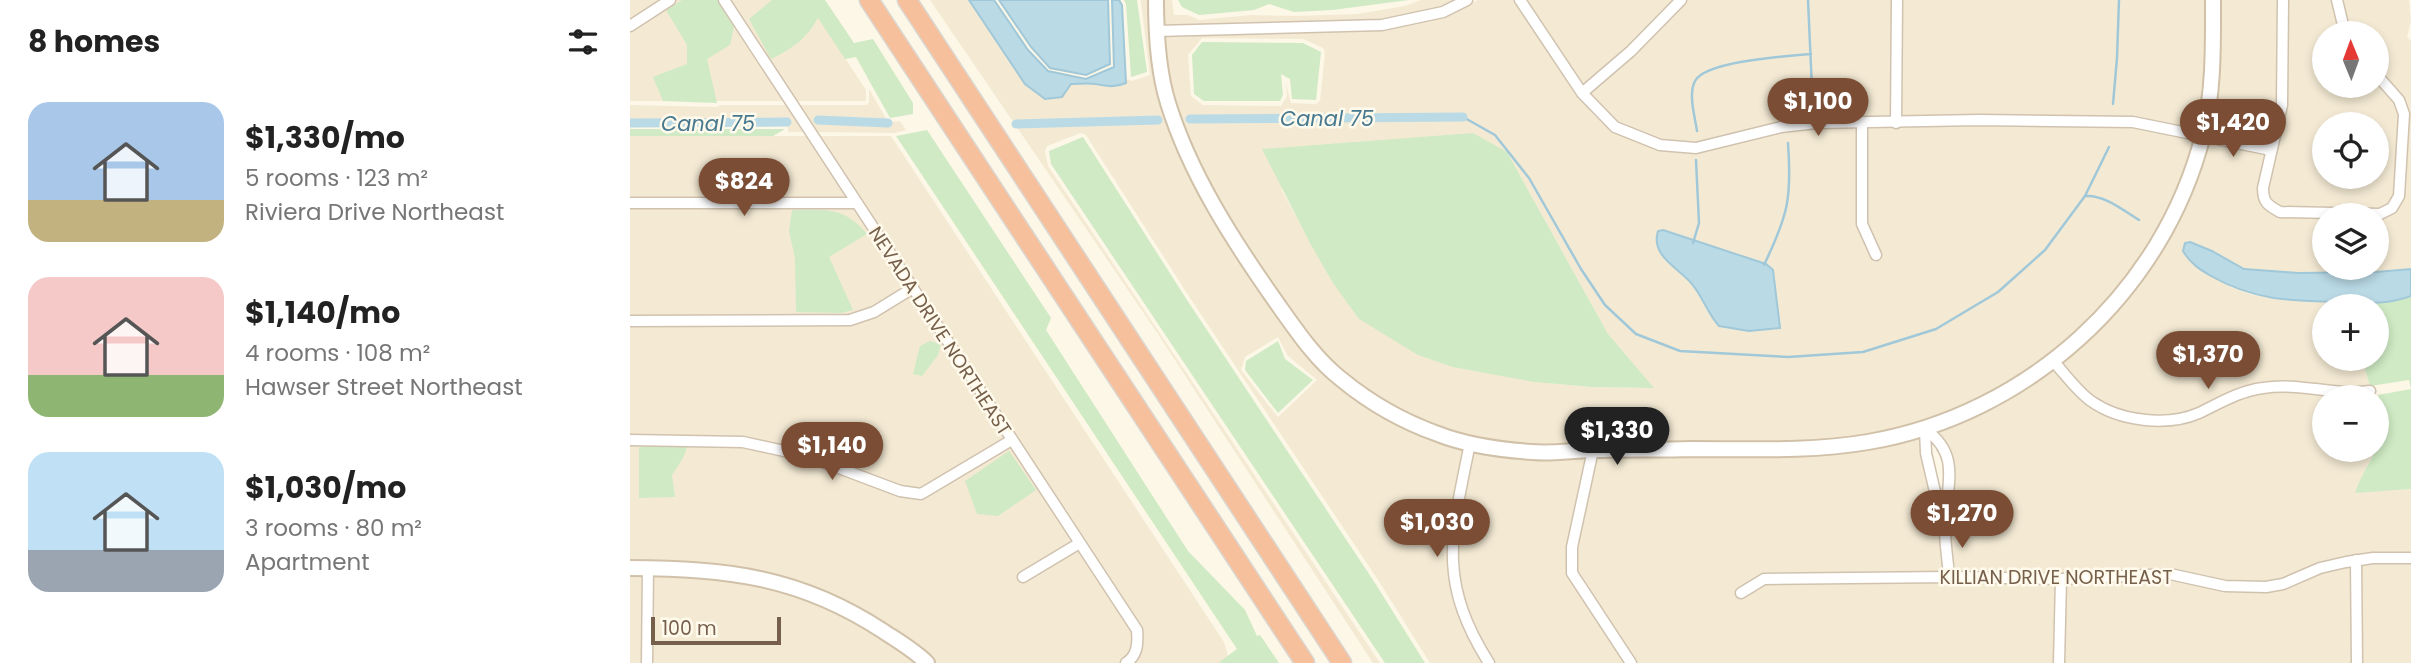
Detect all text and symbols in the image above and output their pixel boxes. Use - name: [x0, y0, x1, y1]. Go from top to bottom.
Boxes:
- text: 8 homes: [28, 20, 160, 63]
- north arrow: [2312, 21, 2389, 98]
- map controls: [2312, 21, 2389, 462]
- icon: filters: [564, 23, 602, 61]
- pin: $1,100: [1761, 78, 1875, 138]
- text: $1,100: [1783, 85, 1853, 117]
- pin: $1,420: [2176, 100, 2290, 159]
- water label: Canal 75: [1280, 104, 1374, 133]
- text: $1,420: [2196, 106, 2270, 138]
- water label: Canal 75: [661, 109, 755, 138]
- button: locate: [2312, 112, 2389, 189]
- text: $1,330/mo: [245, 116, 405, 159]
- icon: home: [84, 130, 168, 214]
- pin: $824: [703, 158, 785, 218]
- text: 5 rooms · 123 m²: [245, 162, 428, 194]
- text: $824: [715, 165, 773, 197]
- text: Riviera Drive Northeast: [245, 196, 504, 228]
- button: layers: [2312, 203, 2389, 280]
- street label: NEVADA DRIVE NORTHEAST: [862, 221, 1018, 441]
- text: $1,140/mo: [245, 291, 400, 334]
- button: +: [2312, 294, 2389, 371]
- icon: home: [84, 305, 168, 389]
- pin: $1,370: [2151, 332, 2265, 391]
- text: 4 rooms · 108 m²: [245, 337, 430, 369]
- text: $1,370: [2172, 338, 2244, 370]
- text: Hawser Street Northeast: [245, 371, 523, 403]
- button: −: [2312, 385, 2389, 462]
- pin: $1,330: [1560, 407, 1674, 467]
- text: $1,330: [1580, 414, 1654, 446]
- pin: $1,140: [775, 422, 889, 482]
- text: $1,140: [797, 429, 867, 461]
- text: $1,030/mo: [245, 466, 406, 509]
- icon: home: [84, 480, 168, 564]
- pin: $1,270: [1905, 490, 2019, 550]
- text: $1,270: [1927, 497, 1997, 529]
- pin: $1,030: [1380, 500, 1494, 559]
- text: $1,030: [1400, 506, 1474, 538]
- text: 3 rooms · 80 m²: [245, 512, 422, 544]
- text: Apartment: [245, 546, 370, 578]
- street label: KILLIAN DRIVE NORTHEAST: [1940, 564, 2172, 591]
- scale bar: [651, 614, 780, 646]
- text: 100 m: [662, 615, 717, 642]

